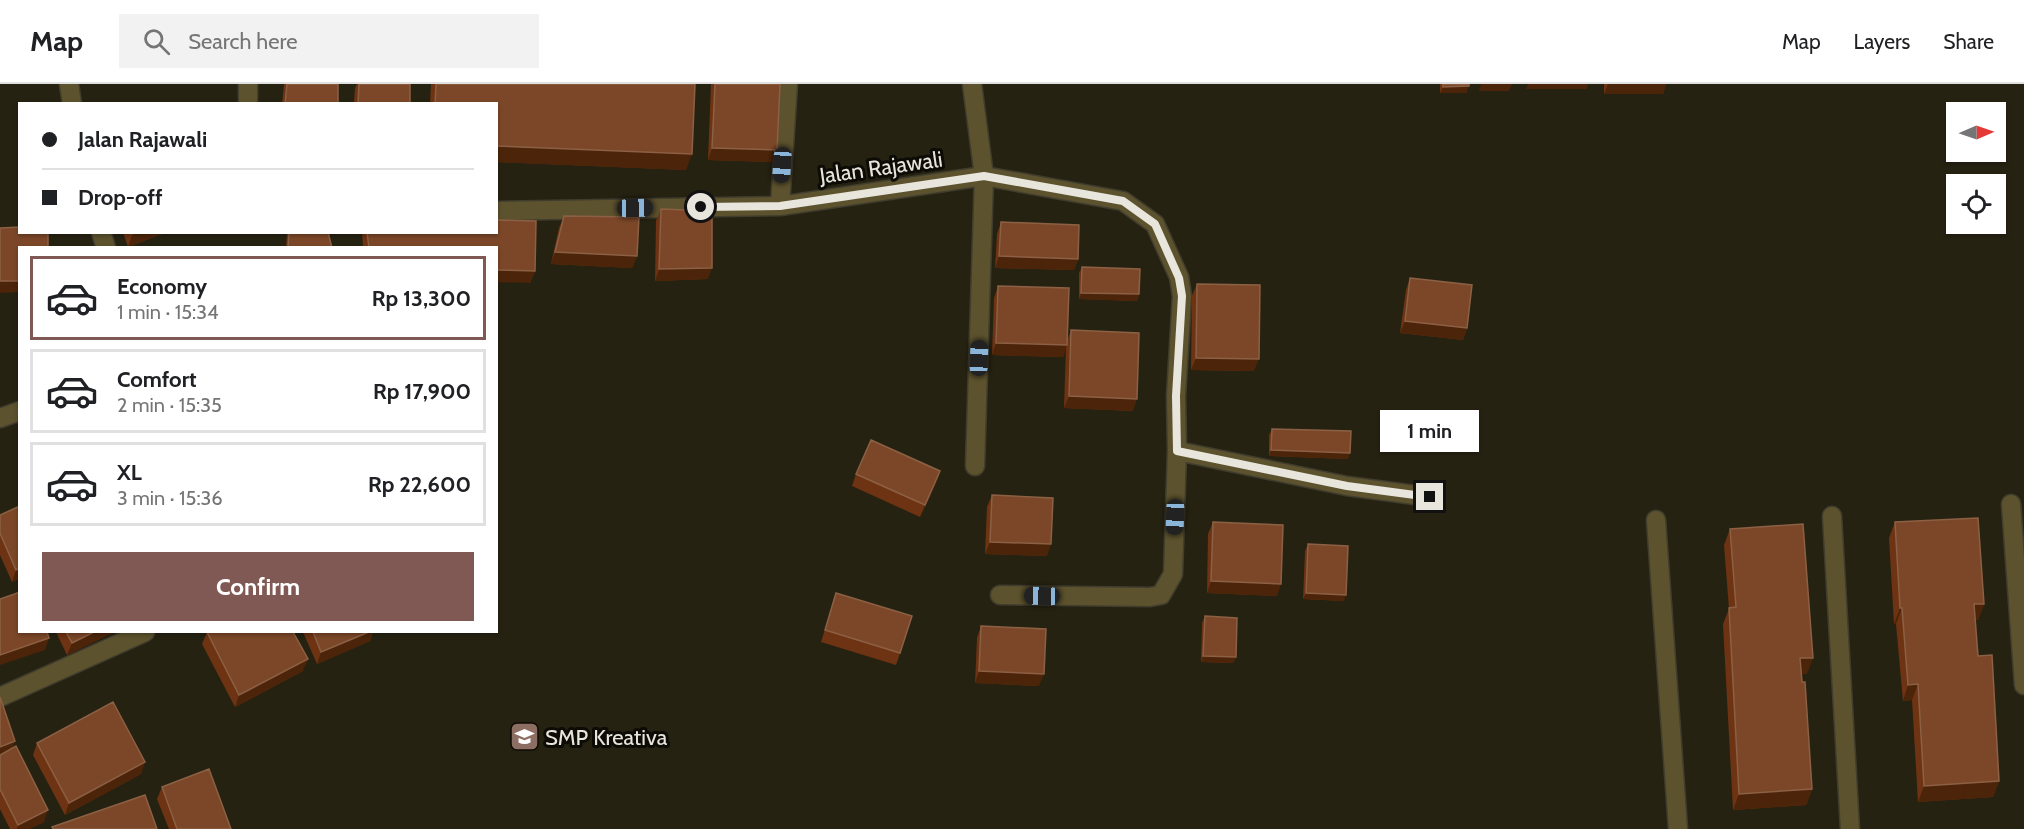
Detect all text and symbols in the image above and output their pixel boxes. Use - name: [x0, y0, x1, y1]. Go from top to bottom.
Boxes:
- search box: [119, 14, 539, 68]
- text: Map: [30, 24, 83, 58]
- icon: search: [140, 25, 173, 58]
- text: Search here: [188, 28, 297, 55]
- text: Map: [1782, 29, 1821, 54]
- text: Layers: [1854, 29, 1910, 54]
- text: Share: [1943, 29, 1994, 54]
- north arrow: [1946, 102, 2006, 162]
- map controls: [1946, 102, 2006, 234]
- text: Jalan Rajawali: [78, 126, 207, 153]
- car: [772, 146, 792, 184]
- street label: Jalan Rajawali: [817, 146, 944, 190]
- button: locate: [1946, 174, 2006, 234]
- text: Drop-off: [78, 184, 162, 211]
- route start: [687, 193, 714, 220]
- car: [617, 199, 653, 217]
- icon: car: [45, 271, 99, 325]
- text: Economy: [117, 273, 207, 300]
- text: Rp 13,300: [372, 285, 471, 312]
- text: 1 min · 15:34: [117, 300, 219, 324]
- car: [969, 340, 989, 376]
- icon: car: [45, 364, 99, 418]
- text: Comfort: [117, 366, 196, 393]
- text: Rp 17,900: [373, 378, 471, 405]
- text: 2 min · 15:35: [117, 393, 222, 417]
- callout: 1 min: [1380, 410, 1480, 452]
- text: 1 min: [1407, 419, 1452, 443]
- icon: car: [45, 457, 99, 511]
- text: XL: [117, 459, 142, 486]
- text: Rp 22,600: [368, 471, 471, 498]
- route end: [1416, 483, 1443, 510]
- text: 3 min · 15:36: [117, 486, 223, 510]
- car: [1165, 499, 1185, 535]
- button: Confirm: [42, 552, 474, 621]
- car: [1024, 587, 1060, 605]
- school or university icon: SMP Kreativa: [508, 721, 540, 753]
- place label: SMP Kreativa: [545, 724, 668, 751]

